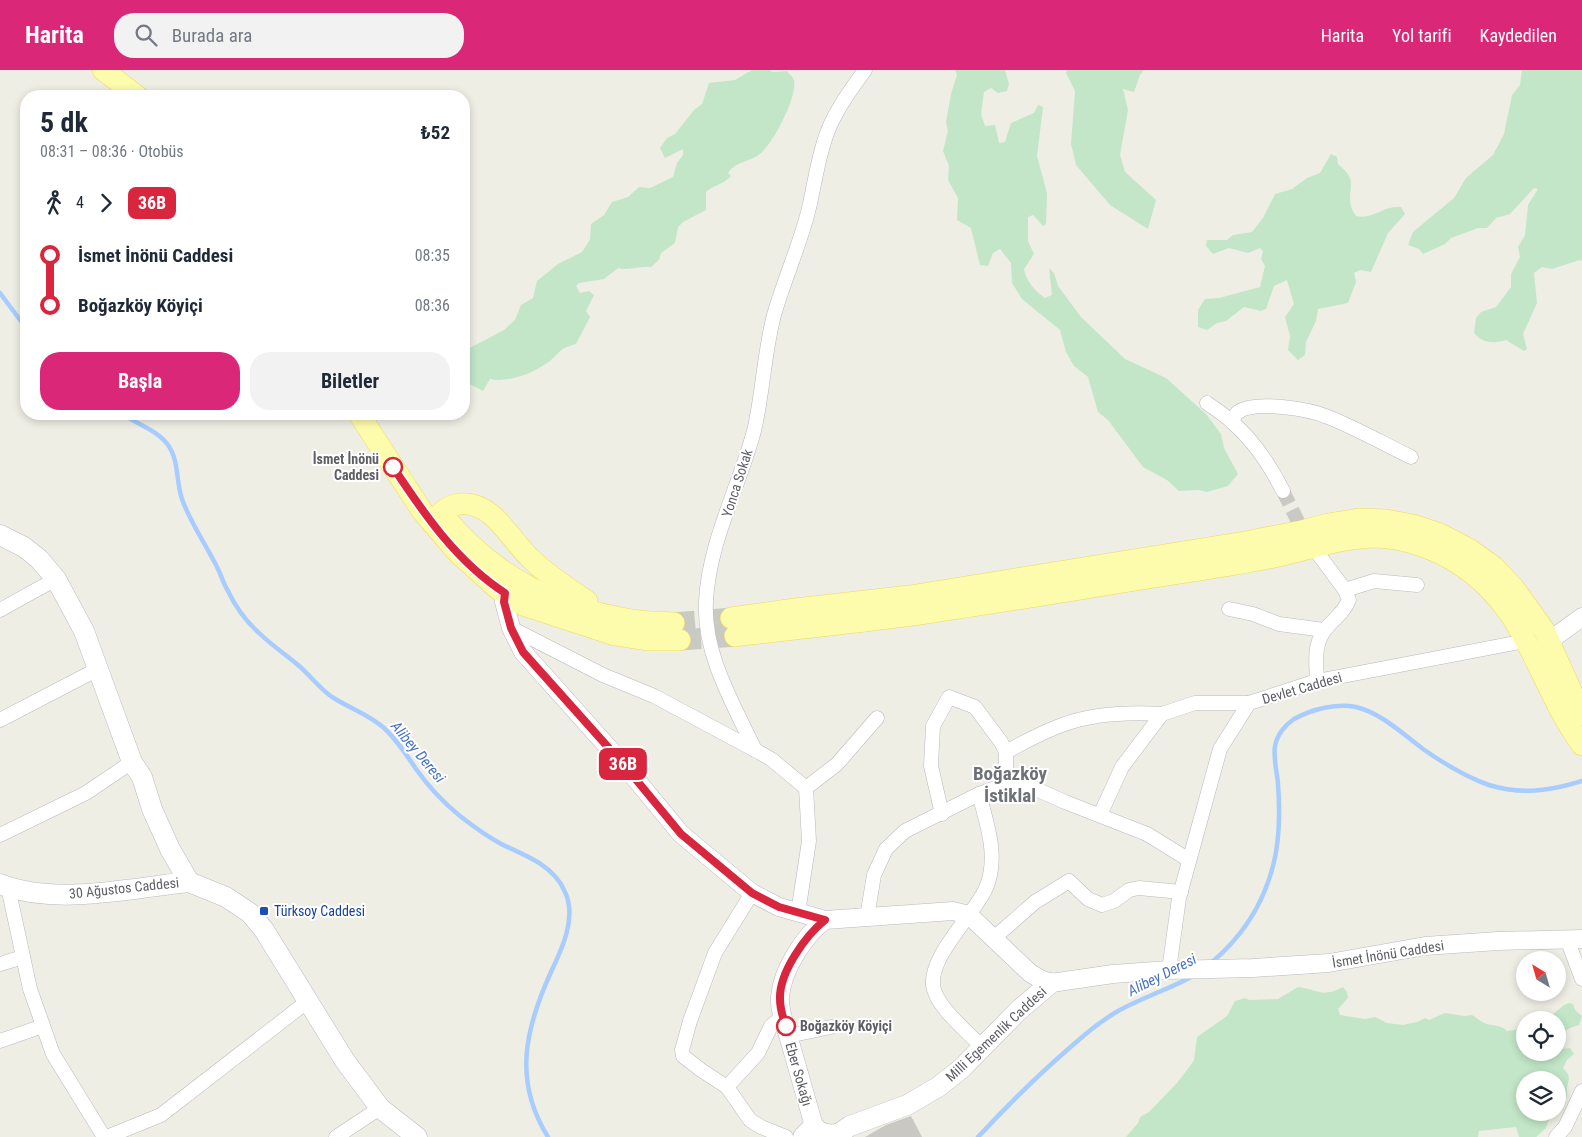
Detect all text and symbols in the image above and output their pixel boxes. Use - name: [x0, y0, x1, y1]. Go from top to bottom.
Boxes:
- search box: [114, 13, 464, 58]
- text: Harita: [25, 21, 84, 49]
- icon: search: [132, 21, 160, 49]
- text: Burada ara: [172, 24, 252, 47]
- text: Harita: [1321, 25, 1364, 46]
- text: Yol tarifi: [1392, 25, 1452, 46]
- text: Kaydedilen: [1480, 25, 1557, 46]
- text: 5 dk: [40, 106, 88, 139]
- text: ₺52: [421, 121, 450, 144]
- text: 08:31 – 08:36 · Otobüs: [40, 142, 184, 161]
- icon: walk: [40, 189, 68, 217]
- icon: forward: [92, 189, 120, 217]
- text: 36B: [138, 192, 166, 213]
- text: 4: [76, 193, 84, 212]
- text: İsmet İnönü Caddesi: [78, 244, 233, 267]
- text: 08:35: [415, 246, 450, 265]
- text: Boğazköy Köyiçi: [78, 294, 203, 317]
- text: 08:36: [415, 296, 450, 315]
- button: Başla: [40, 352, 240, 410]
- button: Biletler: [250, 352, 450, 410]
- street label: Yonca Sokak: [718, 446, 756, 519]
- place label: İsmet İnönü Caddesi: [313, 451, 379, 483]
- marker: İsmet İnönü Caddesi: [383, 457, 403, 477]
- street label: Devlet Caddesi: [1260, 669, 1344, 707]
- water label: Alibey Deresi: [386, 717, 449, 787]
- line badge: 36B: [594, 748, 652, 780]
- text: 36B: [609, 753, 637, 774]
- district label: Boğazköy İstiklal: [973, 762, 1048, 807]
- street label: 30 Ağustos Caddesi: [68, 874, 180, 902]
- place label: Türksoy Caddesi: [274, 903, 365, 919]
- marker: Türksoy Caddesi: [258, 905, 270, 917]
- street label: İsmet İnönü Caddesi: [1331, 937, 1445, 971]
- water label: Alibey Deresi: [1124, 950, 1200, 1000]
- north arrow: [1516, 951, 1566, 1001]
- map controls: [1516, 951, 1566, 1121]
- street label: Milli Egemenlik Caddesi: [942, 983, 1050, 1085]
- button: locate: [1516, 1011, 1566, 1061]
- marker: Boğazköy Köyiçi: [776, 1016, 796, 1036]
- place label: Boğazköy Köyiçi: [800, 1018, 892, 1034]
- street label: Eber Sokağı: [782, 1040, 816, 1108]
- button: layers: [1516, 1071, 1566, 1121]

